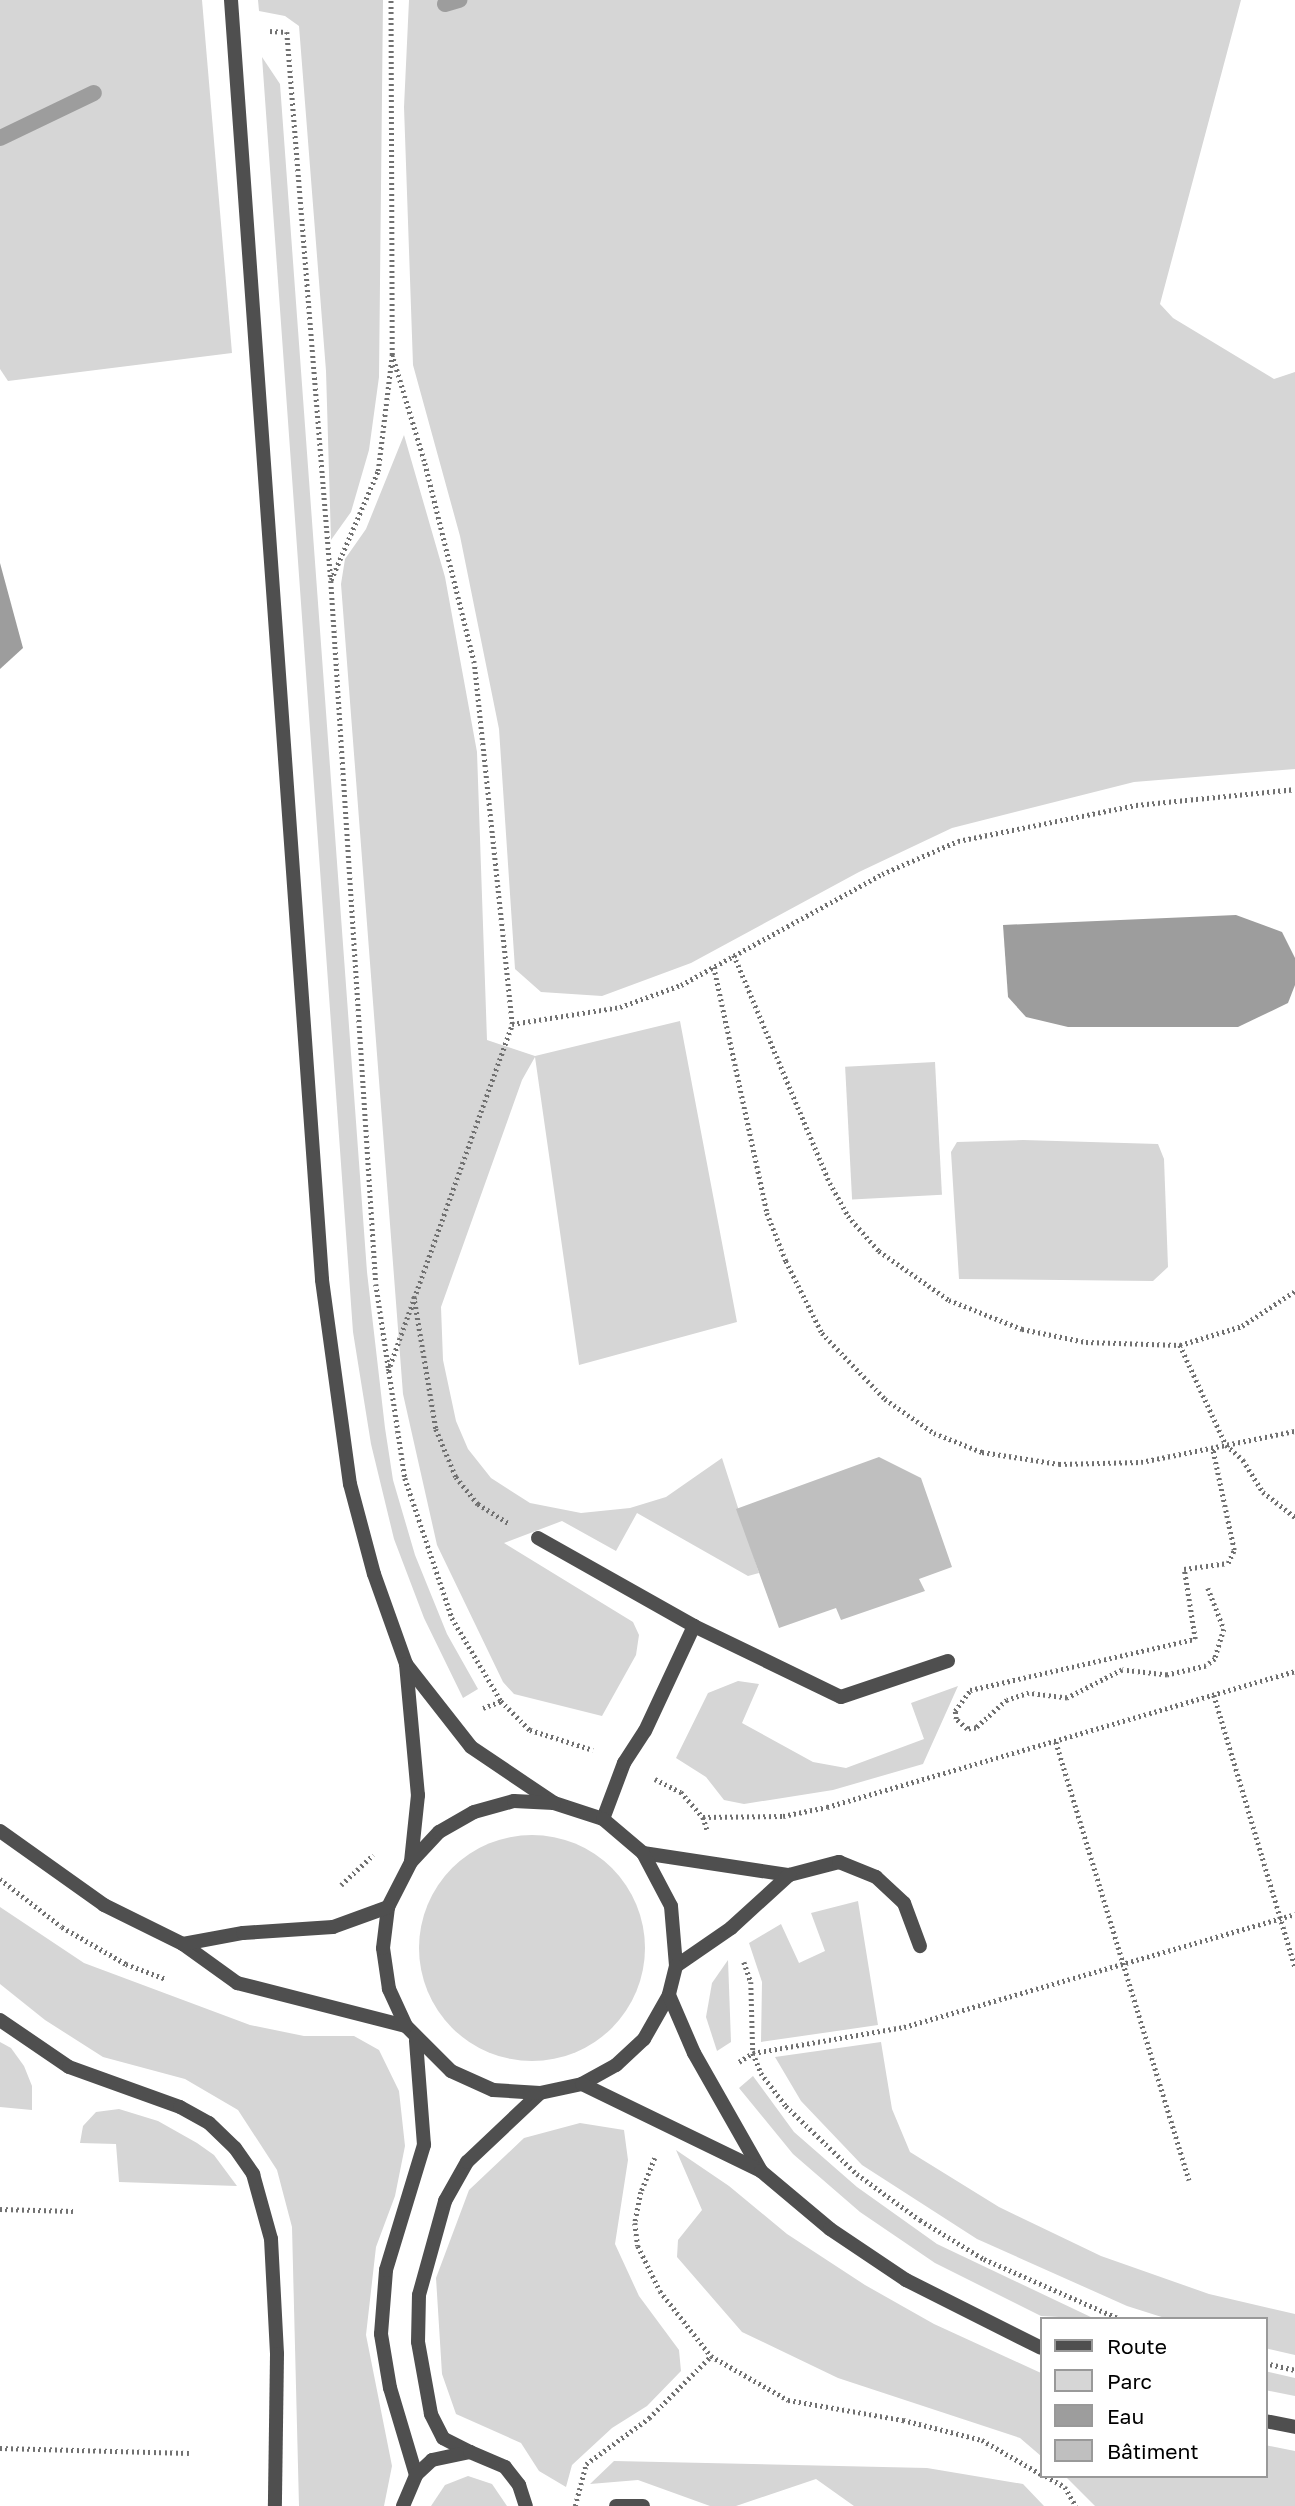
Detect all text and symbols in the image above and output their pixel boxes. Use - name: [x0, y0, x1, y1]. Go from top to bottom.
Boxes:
- legend: [1040, 2317, 1267, 2478]
- text: Route: [1107, 2333, 1167, 2359]
- text: Parc: [1107, 2368, 1152, 2394]
- text: Eau: [1107, 2403, 1144, 2429]
- text: Bâtiment: [1107, 2438, 1199, 2464]

